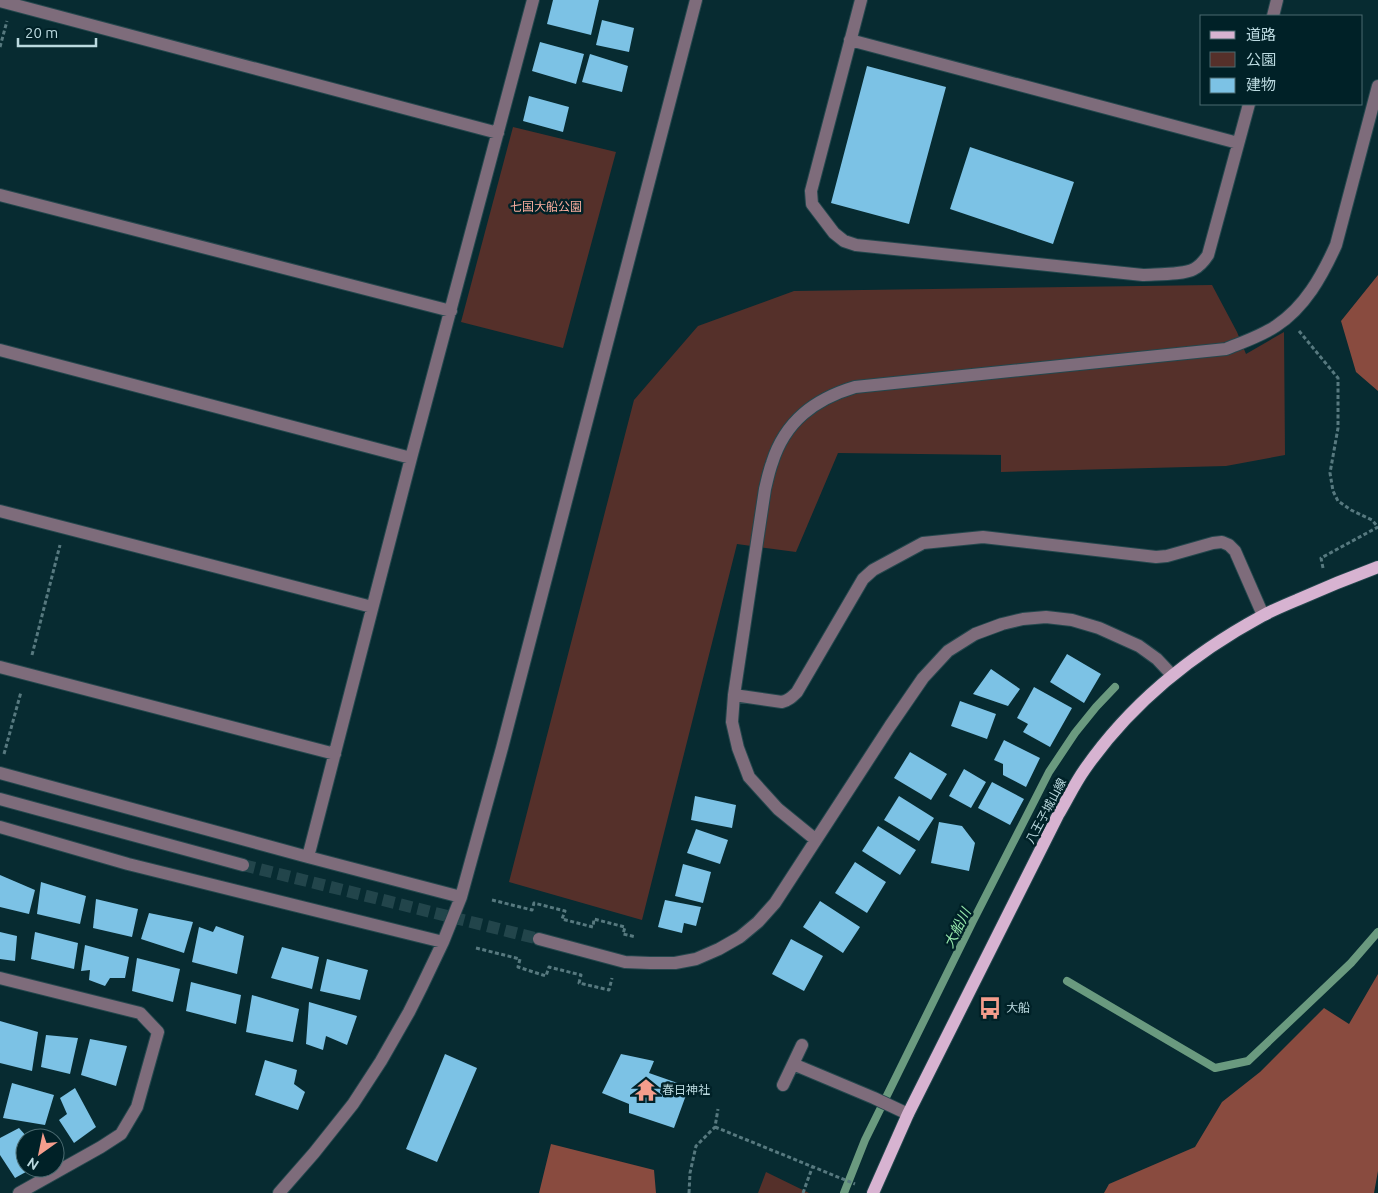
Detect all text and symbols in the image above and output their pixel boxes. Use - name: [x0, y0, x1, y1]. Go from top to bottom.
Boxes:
- scale bar: [18, 15, 95, 47]
- legend: [1200, 15, 1363, 105]
- text: 20 m: [25, 24, 58, 41]
- text: 道路: [1246, 26, 1276, 43]
- text: 公園: [1246, 51, 1276, 68]
- text: 建物: [1246, 76, 1276, 93]
- park label: 七国大船公園: [510, 200, 582, 213]
- street label: 八王子城山線: [1023, 776, 1068, 846]
- water label: 大船川: [940, 904, 975, 950]
- bus stop icon: 大船: [977, 995, 1003, 1021]
- place label: 大船: [1006, 1001, 1030, 1014]
- temple icon: 春日神社: [633, 1077, 659, 1103]
- place label: 春日神社: [662, 1083, 710, 1096]
- north arrow: [15, 1128, 65, 1178]
- text: N: [24, 1154, 42, 1173]

